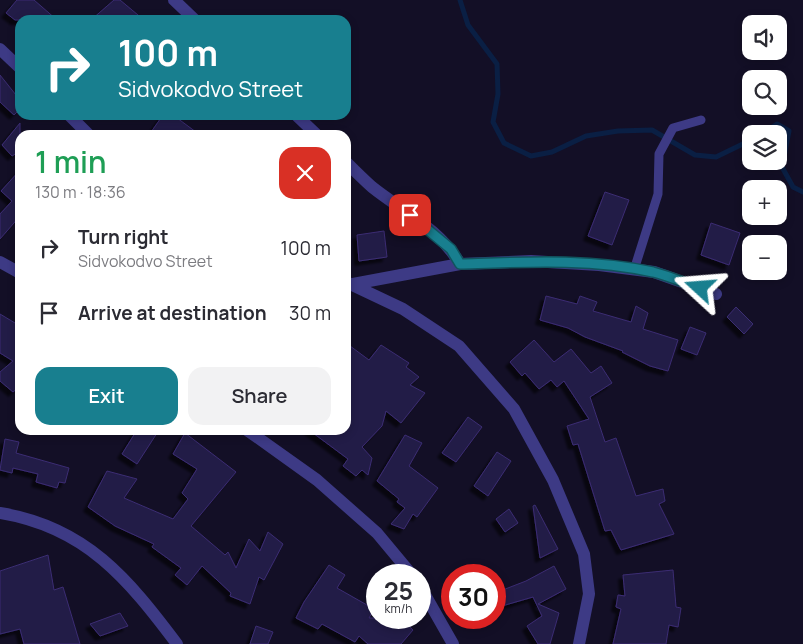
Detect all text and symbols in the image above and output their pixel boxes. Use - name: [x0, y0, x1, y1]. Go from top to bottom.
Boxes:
- map controls: [742, 15, 787, 280]
- button: sound: [742, 15, 787, 60]
- text: 100 m: [118, 29, 218, 77]
- icon: right: [35, 35, 100, 100]
- button: search: [742, 70, 787, 115]
- text: Sidvokodvo Street: [118, 74, 303, 104]
- button: layers: [742, 125, 787, 170]
- text: 1 min: [35, 141, 107, 182]
- button: close: [279, 147, 331, 199]
- button: +: [742, 180, 787, 225]
- text: 130 m · 18:36: [35, 181, 126, 203]
- pin: [389, 194, 431, 236]
- icon: arrive: [396, 201, 424, 229]
- text: Turn right: [78, 224, 168, 250]
- icon: right: [35, 234, 63, 262]
- text: 100 m: [280, 235, 331, 261]
- button: −: [742, 235, 787, 280]
- text: Sidvokodvo Street: [78, 250, 213, 272]
- position arrow: [673, 261, 725, 313]
- icon: arrive: [35, 299, 63, 327]
- text: Arrive at destination: [78, 300, 267, 326]
- text: 30 m: [289, 300, 331, 326]
- button: Exit: [35, 367, 178, 425]
- button: Share: [188, 367, 331, 425]
- speed limit sign: 30: [441, 564, 506, 629]
- text: 25: [384, 573, 413, 608]
- text: km/h: [385, 600, 412, 617]

